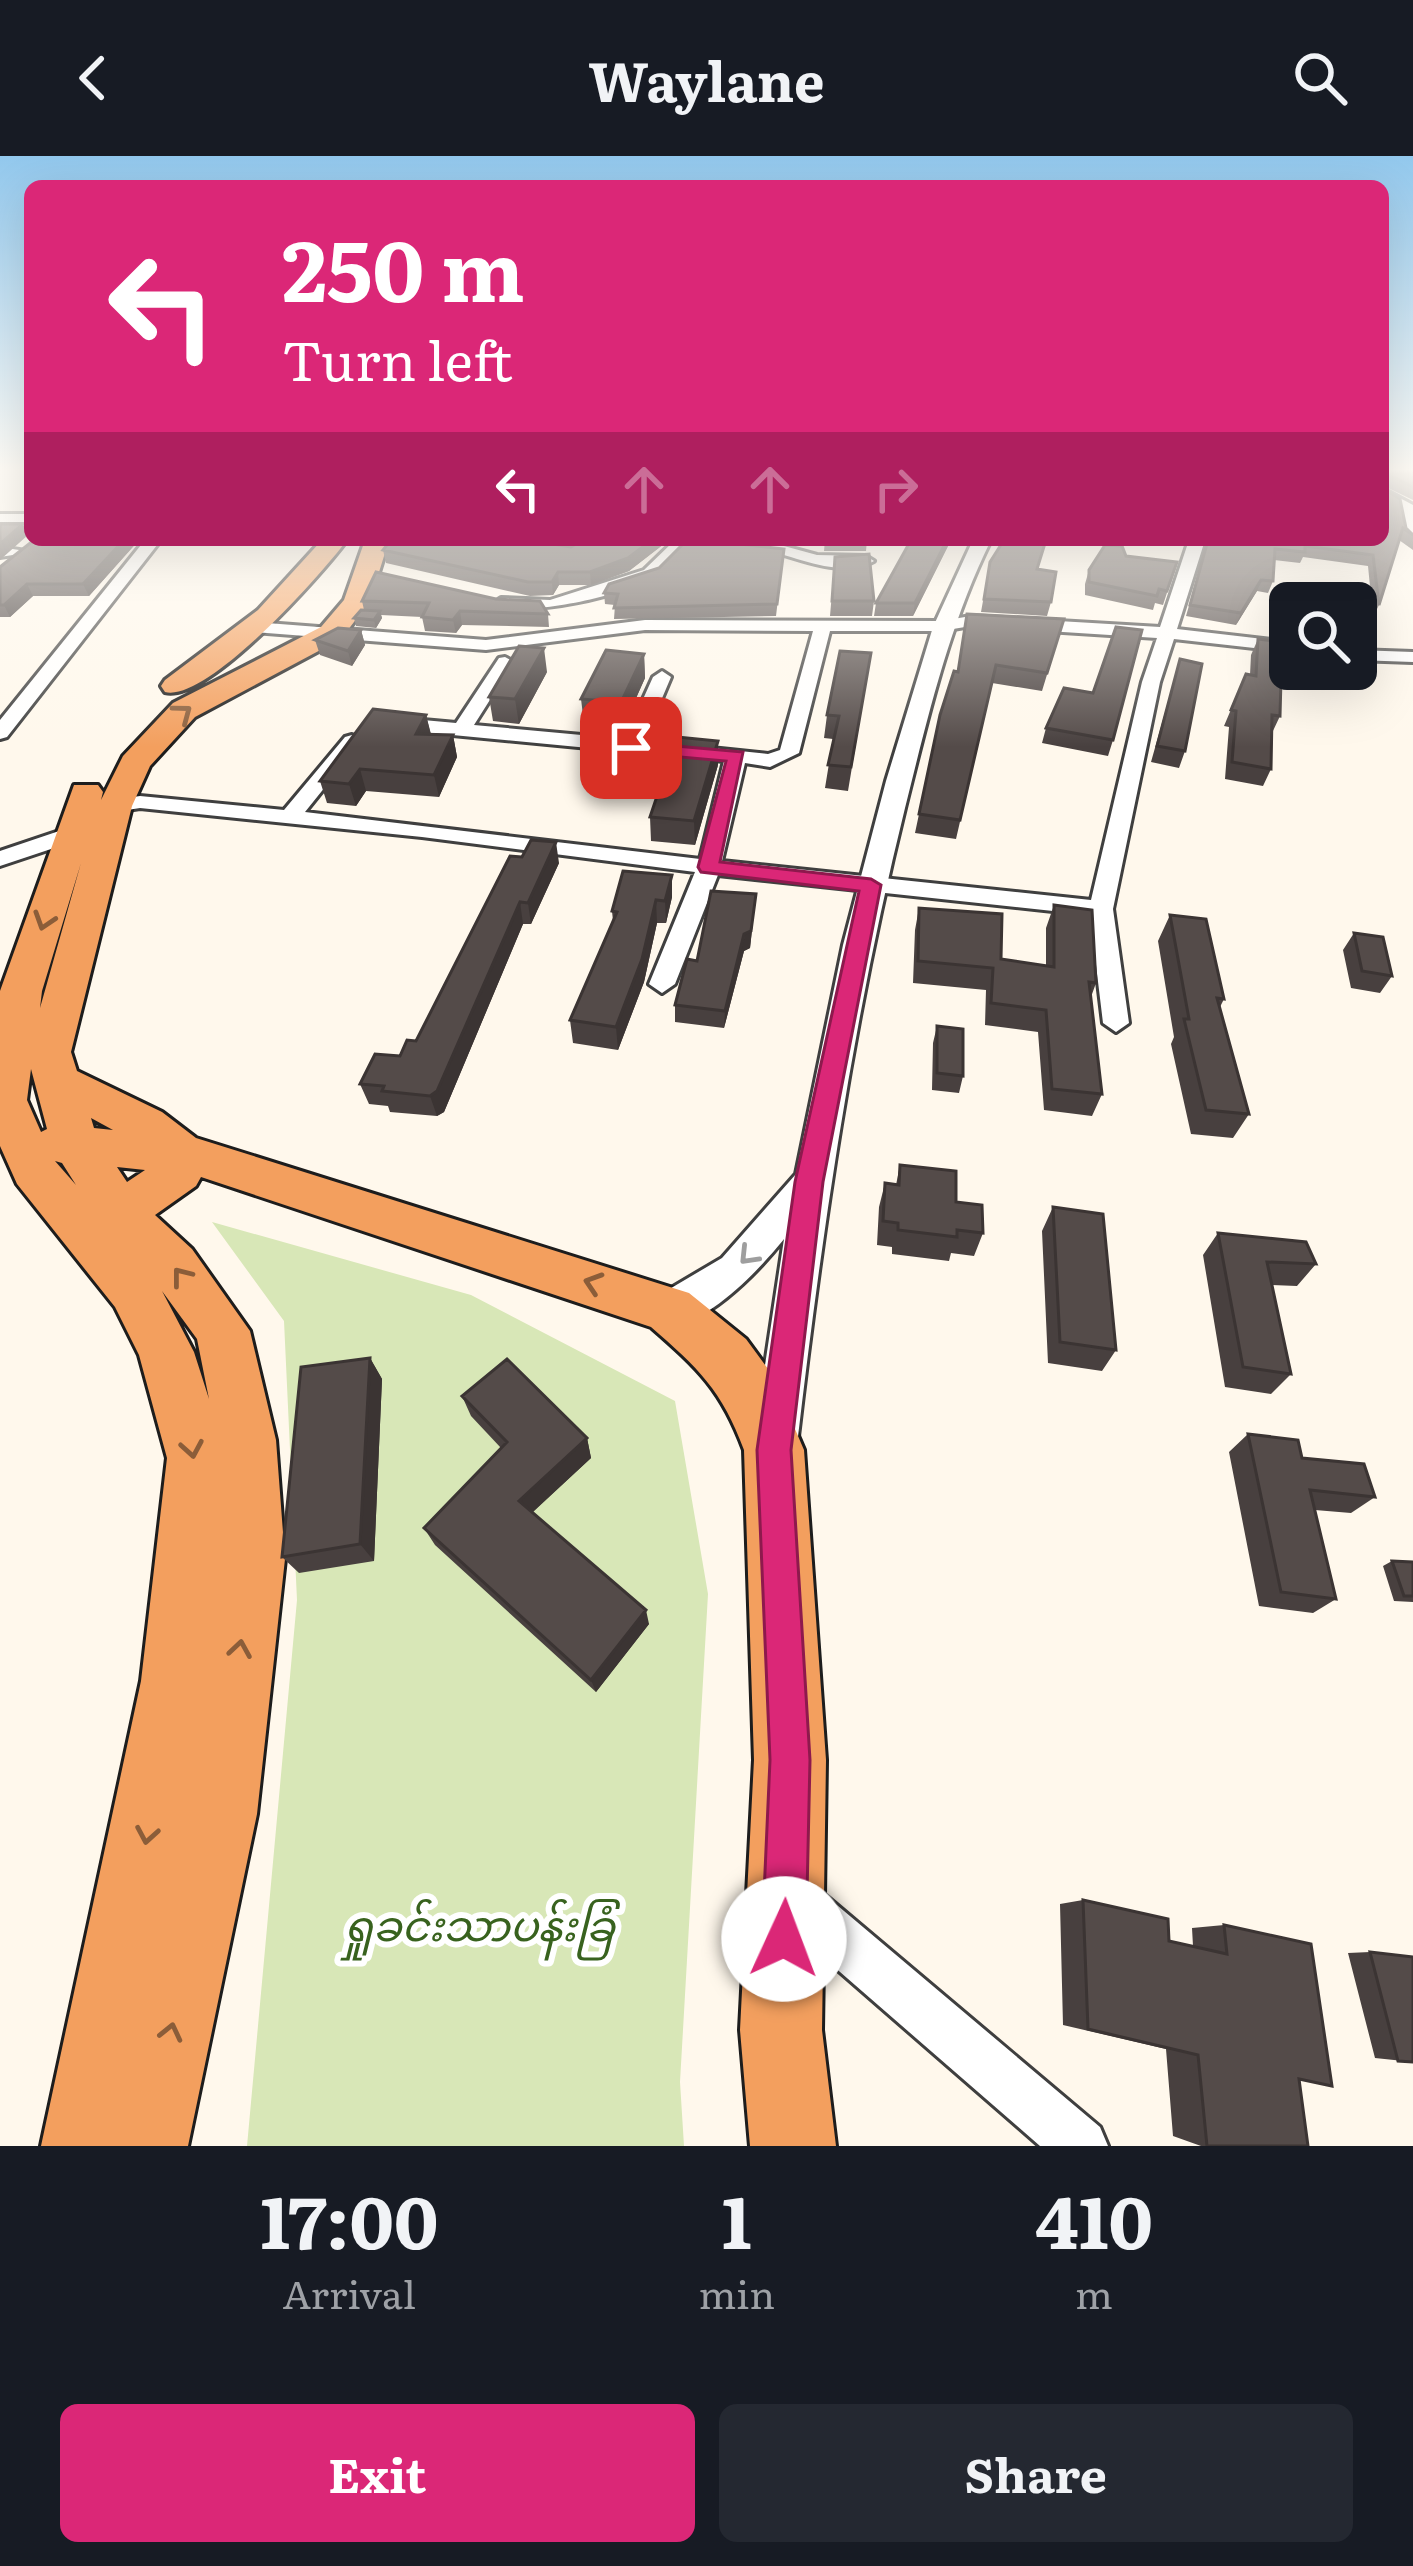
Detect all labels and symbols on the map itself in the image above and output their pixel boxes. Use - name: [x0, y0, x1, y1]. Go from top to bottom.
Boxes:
- pin: [580, 697, 682, 799]
- one-way arrow: [170, 706, 192, 728]
- one-way arrow: [34, 909, 58, 930]
- one-way arrow: [741, 1242, 763, 1264]
- one-way arrow: [174, 1268, 195, 1290]
- one-way arrow: [583, 1273, 604, 1298]
- one-way arrow: [178, 1438, 203, 1458]
- one-way arrow: [226, 1639, 252, 1658]
- one-way arrow: [136, 1824, 161, 1844]
- position arrow: [721, 1876, 847, 2002]
- park label: ရှုခင်းသာပန်းခြံ: [340, 1892, 622, 1961]
- one-way arrow: [157, 2022, 182, 2042]

